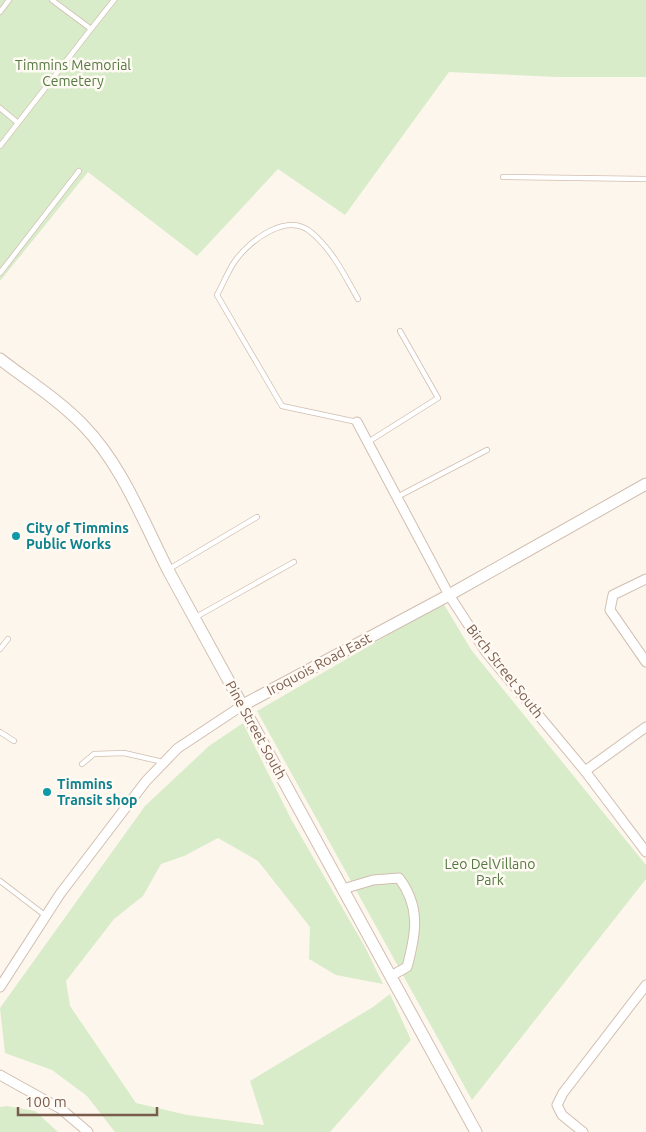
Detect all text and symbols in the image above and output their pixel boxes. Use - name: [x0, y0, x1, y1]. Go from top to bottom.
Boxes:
- park label: Timmins Memorial Cemetery: [15, 57, 131, 89]
- place label: City of Timmins Public Works: [26, 520, 129, 552]
- marker: City of Timmins Public Works: [10, 530, 22, 542]
- street label: Birch Street South: [463, 621, 547, 721]
- street label: Iroquois Road East: [264, 629, 374, 698]
- street label: Pine Street South: [222, 678, 290, 782]
- place label: Timmins Transit shop: [57, 776, 137, 808]
- marker: Timmins Transit shop: [41, 786, 53, 798]
- park label: Leo DelVillano Park: [444, 856, 536, 888]
- scale bar: [18, 1084, 156, 1116]
- text: 100 m: [25, 1093, 67, 1110]

